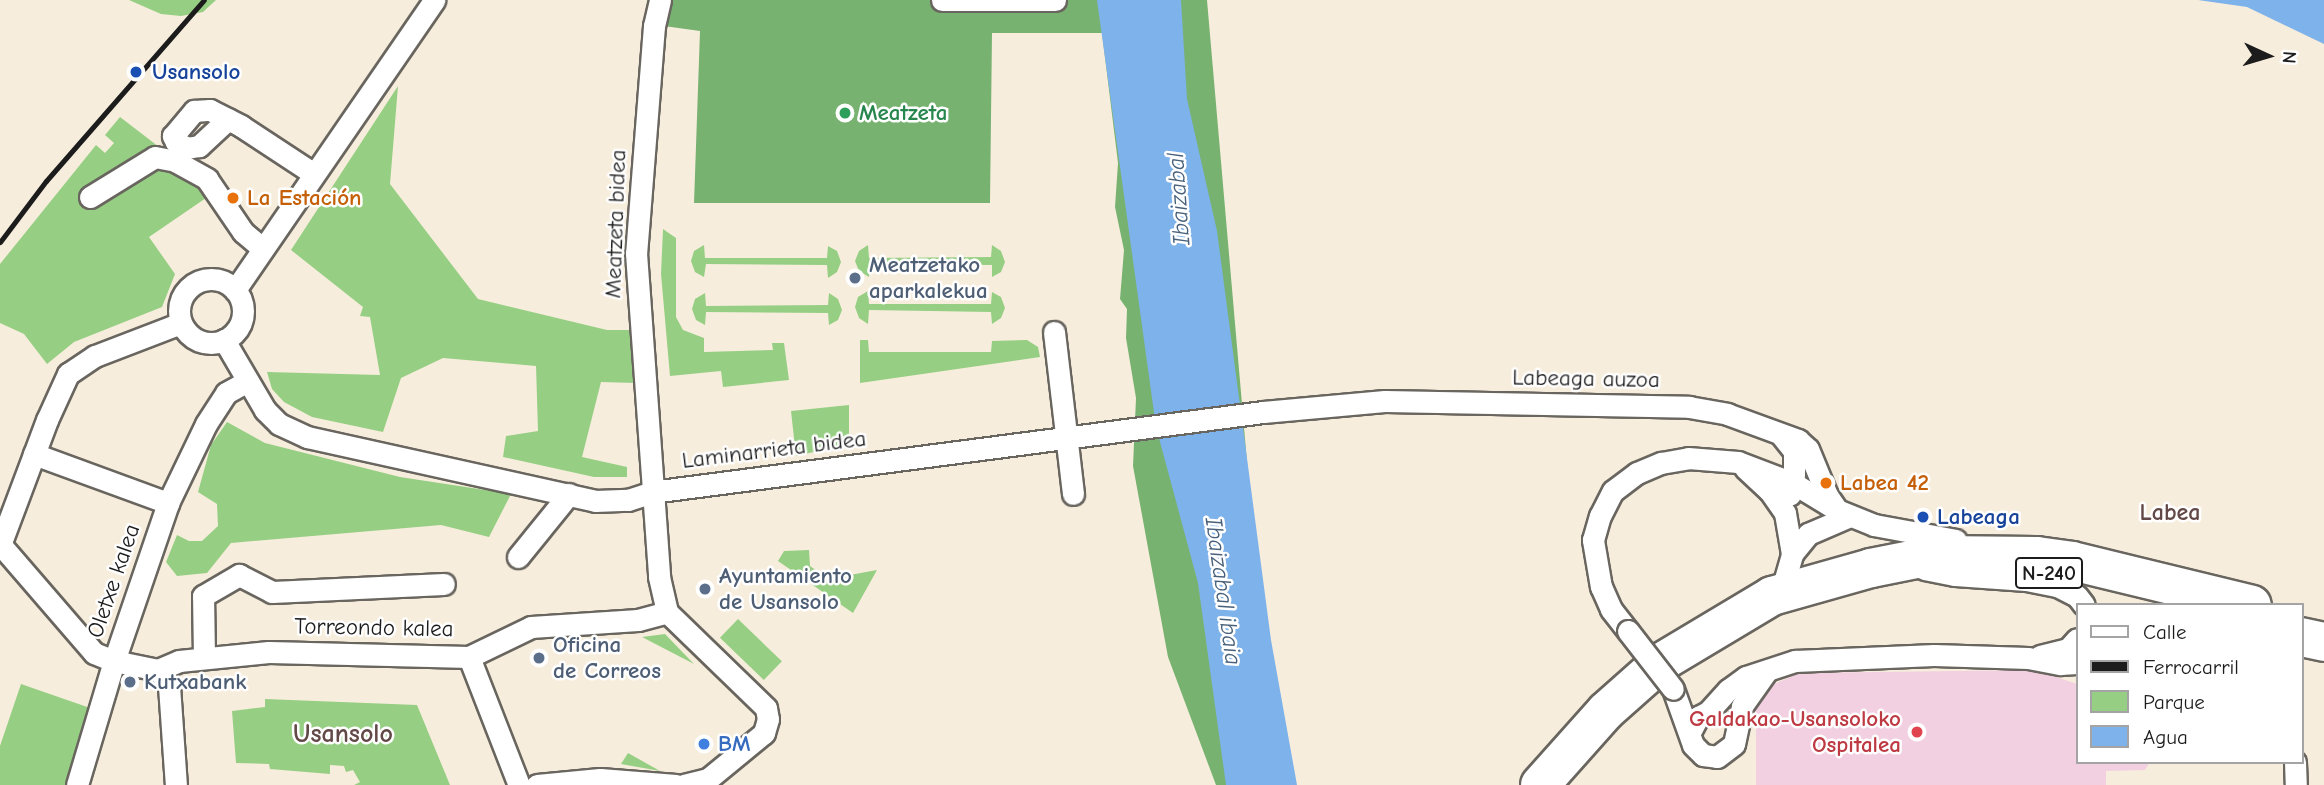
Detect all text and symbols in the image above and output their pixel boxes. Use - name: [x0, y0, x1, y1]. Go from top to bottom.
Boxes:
- north arrow: [2233, 21, 2303, 91]
- text: N: [2278, 51, 2300, 64]
- place label: Usansolo: [152, 58, 240, 86]
- marker: Usansolo: [126, 62, 146, 82]
- place label: Meatzeta: [859, 99, 947, 127]
- marker: Meatzeta: [837, 105, 853, 121]
- street label: Meatzeta bidea: [600, 149, 632, 299]
- water label: Ibaizabal: [1161, 152, 1197, 246]
- place label: La Estación: [247, 184, 362, 212]
- marker: La Estación: [225, 190, 241, 206]
- place label: Meatzetako aparkalekua: [869, 251, 988, 305]
- marker: Meatzetako aparkalekua: [847, 270, 863, 286]
- street label: Labeaga auzoa: [1512, 364, 1660, 394]
- street label: Laminarrieta bidea: [680, 425, 868, 475]
- place label: Labea 42: [1840, 469, 1929, 497]
- marker: Labea 42: [1818, 475, 1834, 491]
- district label: Labea: [2139, 499, 2201, 527]
- place label: Labeaga: [1937, 503, 2020, 531]
- marker: Labeaga: [1915, 509, 1931, 525]
- water label: Ibaizabal ibaia: [1198, 515, 1248, 667]
- street label: Oletxe kalea: [82, 520, 146, 642]
- road number: N-240: [2014, 556, 2084, 590]
- place label: Ayuntamiento de Usansolo: [719, 562, 852, 616]
- marker: Ayuntamiento de Usansolo: [697, 581, 713, 597]
- legend: [2076, 603, 2303, 764]
- street label: Torreondo kalea: [294, 613, 454, 643]
- text: Calle: [2143, 620, 2186, 644]
- place label: Oficina de Correos: [553, 631, 661, 685]
- marker: Oficina de Correos: [531, 650, 547, 666]
- text: Ferrocarril: [2143, 655, 2239, 679]
- place label: Kutxabank: [144, 668, 246, 696]
- marker: Kutxabank: [122, 674, 138, 690]
- text: Parque: [2143, 690, 2205, 714]
- place label: Galdakao-Usansoloko Ospitalea: [1689, 705, 1901, 759]
- district label: Usansolo: [293, 719, 393, 751]
- marker: Galdakao-Usansoloko Ospitalea: [1907, 722, 1927, 742]
- text: Agua: [2143, 725, 2188, 749]
- place label: BM: [718, 730, 751, 758]
- marker: BM: [696, 736, 712, 752]

